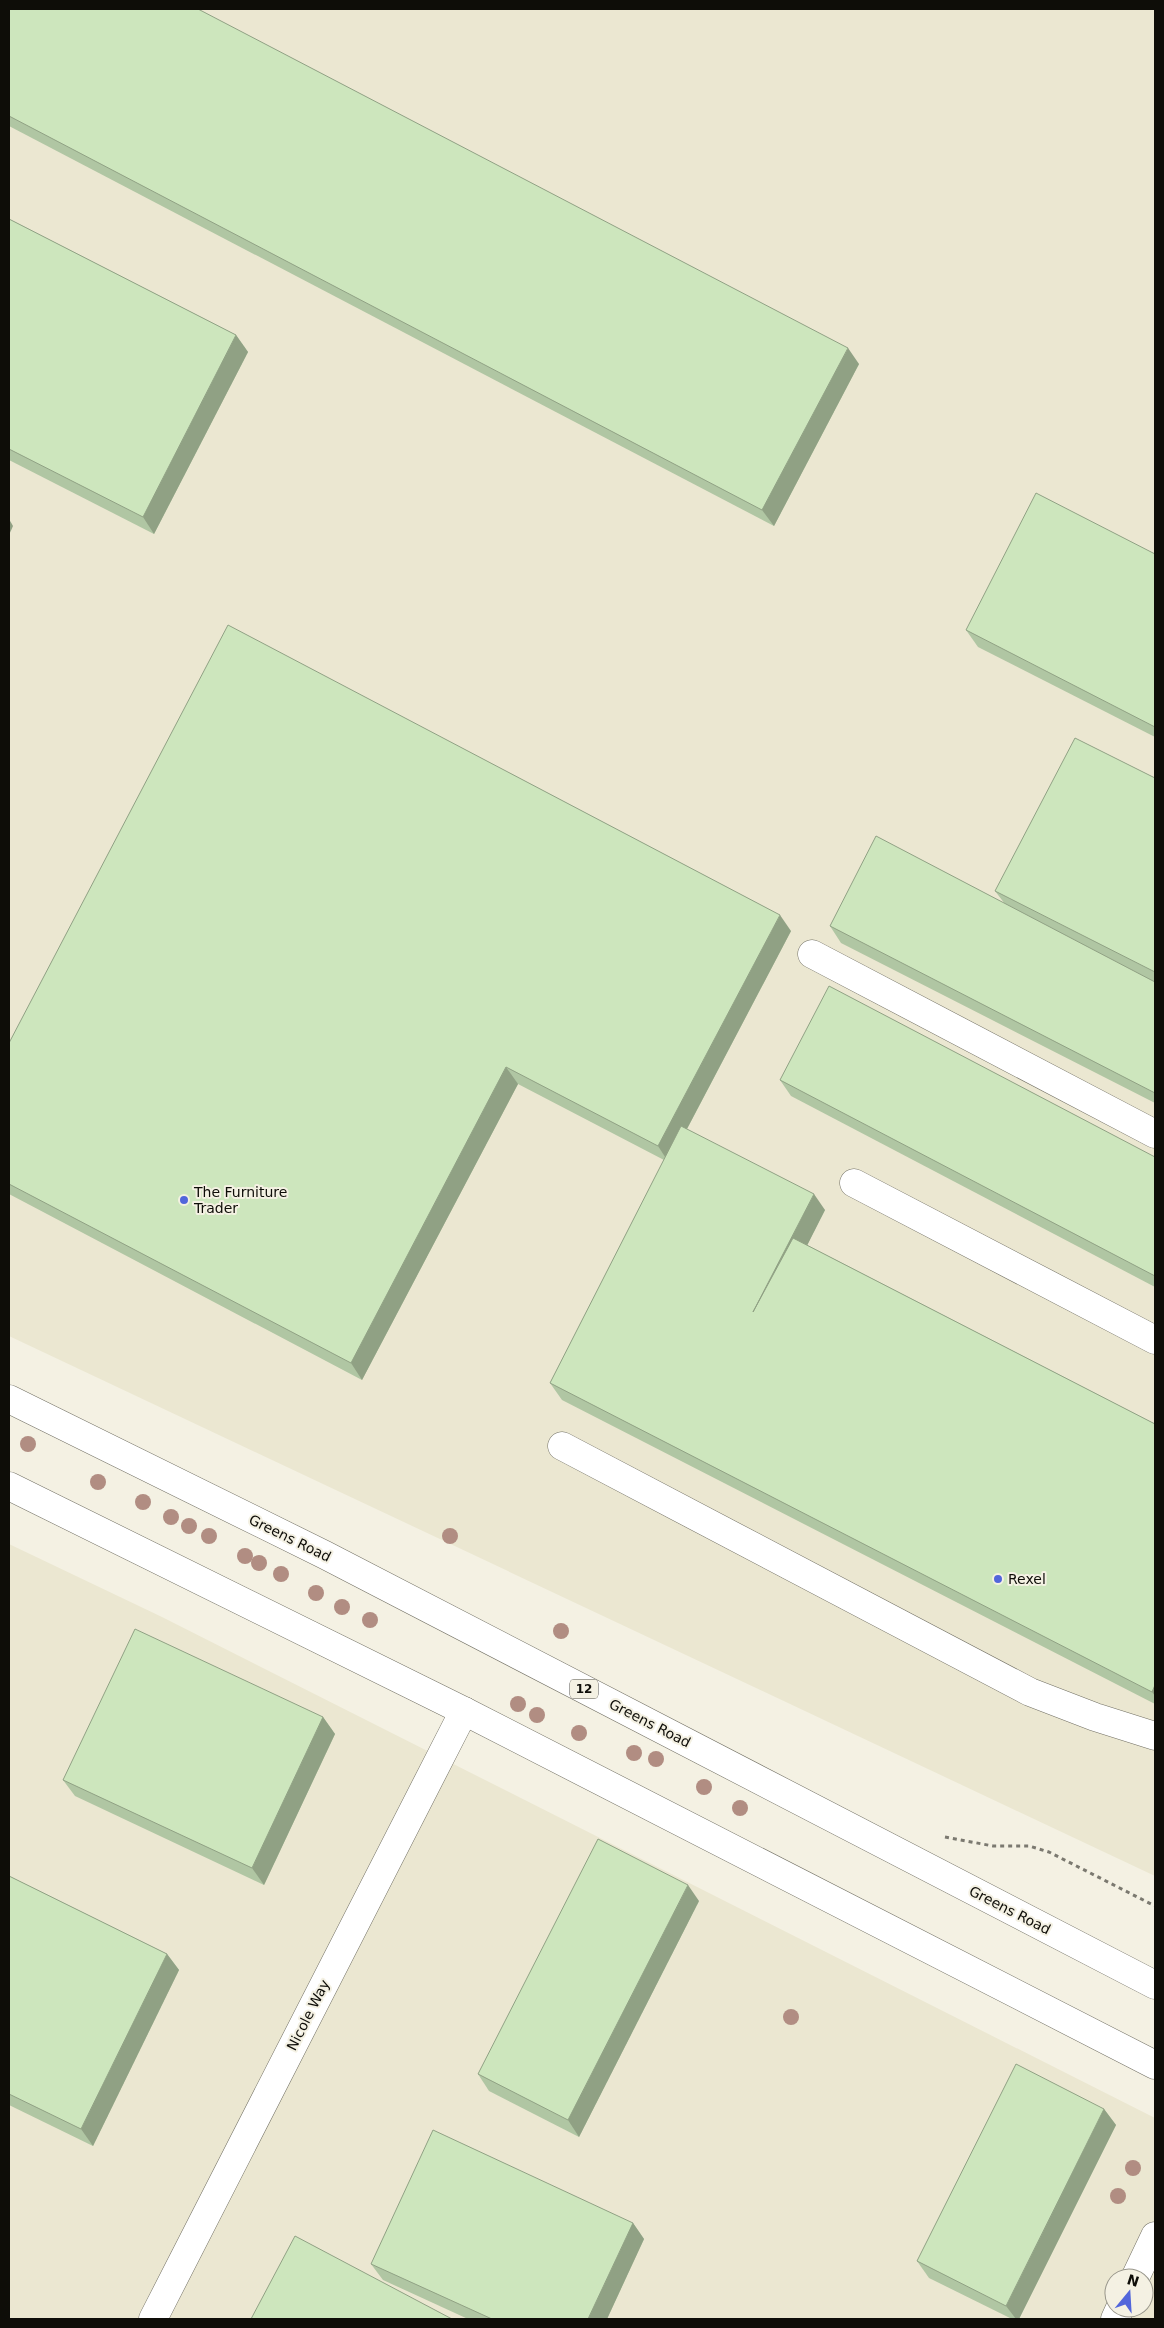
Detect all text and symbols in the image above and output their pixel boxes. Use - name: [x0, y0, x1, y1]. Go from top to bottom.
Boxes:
- place label: The Furniture Trader: [193, 1184, 287, 1216]
- marker: The Furniture Trader: [178, 1194, 190, 1206]
- street label: Greens Road: [246, 1511, 334, 1565]
- place label: Rexel: [1008, 1571, 1046, 1587]
- marker: Rexel: [992, 1573, 1004, 1585]
- road number: 12: [570, 1680, 598, 1698]
- street label: Greens Road: [607, 1696, 693, 1750]
- street label: Greens Road: [967, 1883, 1053, 1937]
- street label: Nicole Way: [283, 1977, 333, 2053]
- north arrow: [1104, 2268, 1154, 2318]
- text: N: [1125, 2271, 1141, 2290]

